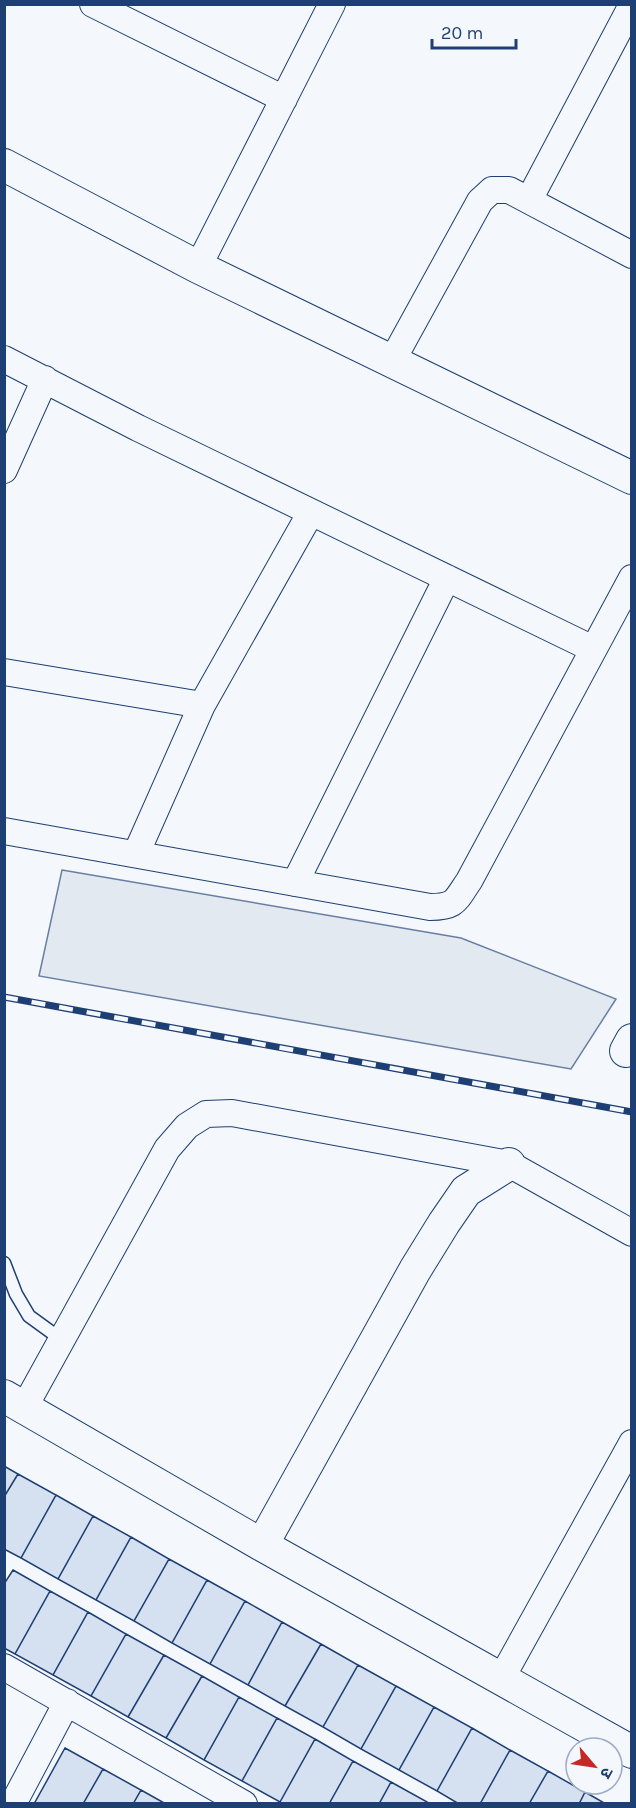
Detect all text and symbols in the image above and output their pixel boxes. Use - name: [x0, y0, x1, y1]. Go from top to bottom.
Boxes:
- scale bar: [432, 12, 516, 50]
- text: 20 m: [441, 22, 483, 44]
- north arrow: [564, 1736, 624, 1796]
- text: उ: [596, 1764, 617, 1782]

